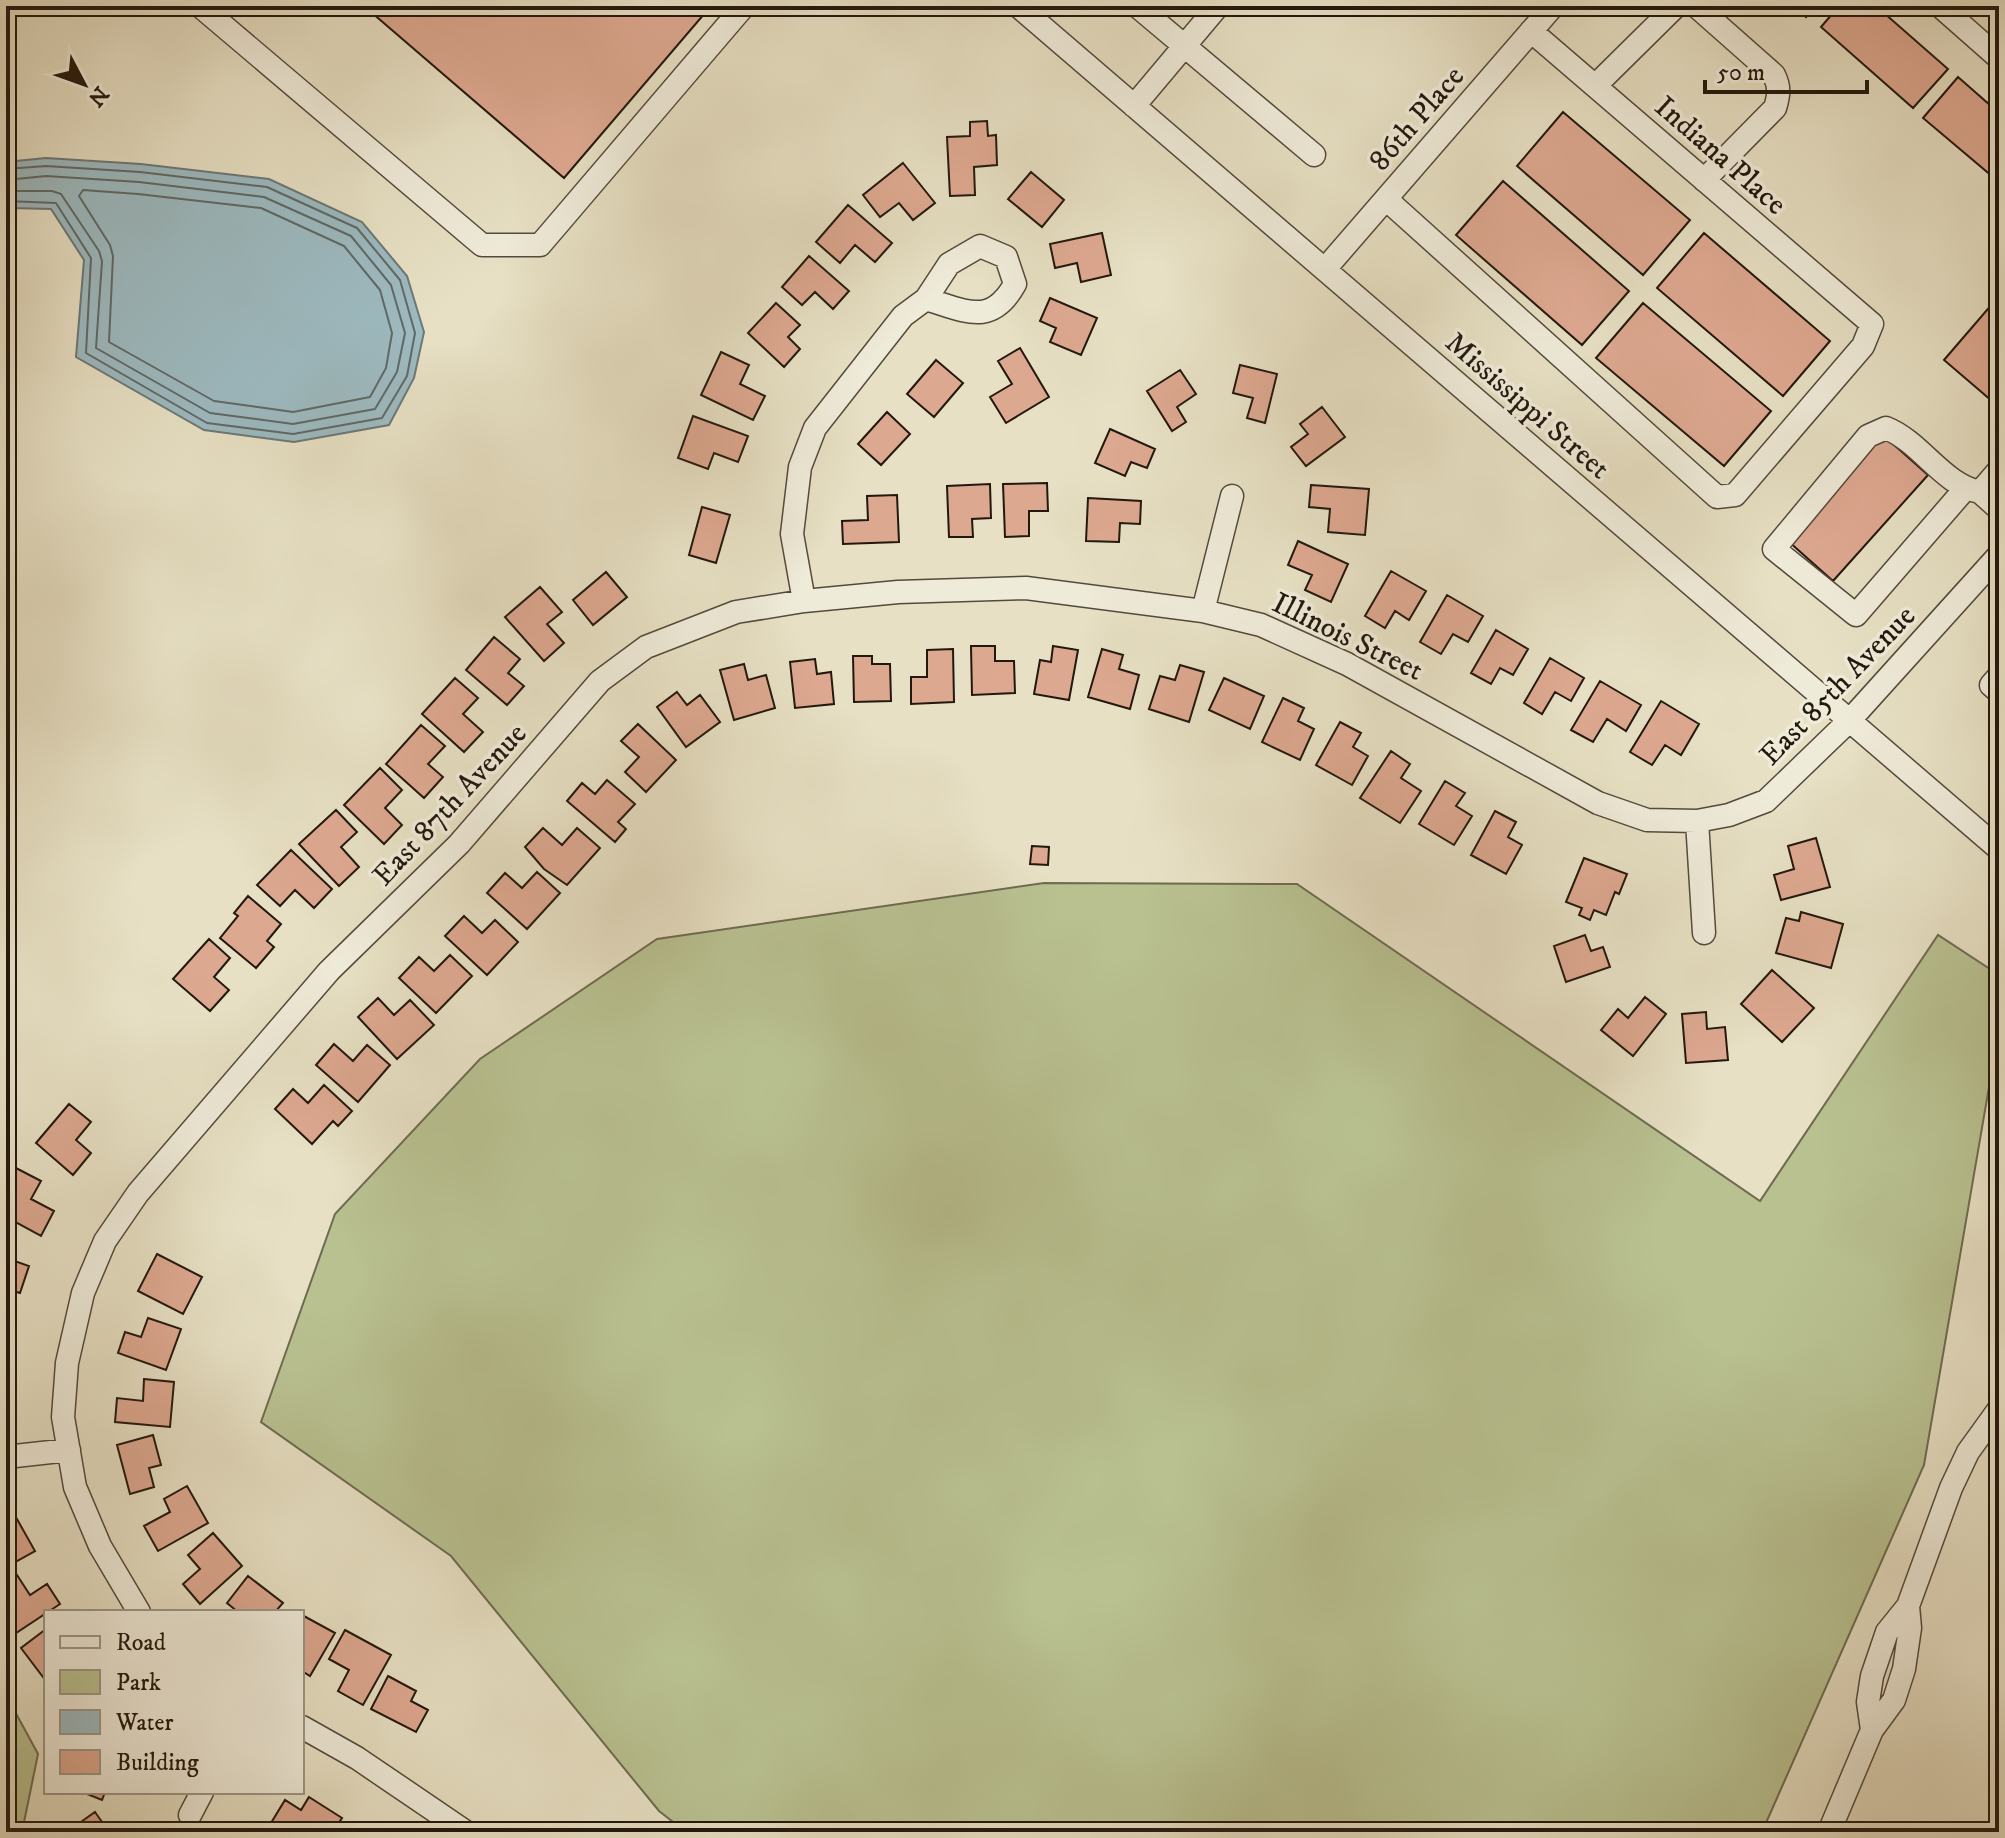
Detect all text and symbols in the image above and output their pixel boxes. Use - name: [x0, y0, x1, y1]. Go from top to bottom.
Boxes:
- north arrow: [44, 44, 124, 124]
- scale bar: [1705, 44, 1867, 94]
- text: 50 m: [1717, 58, 1765, 88]
- street label: 86th Place: [1362, 59, 1473, 179]
- text: N: [82, 80, 114, 112]
- street label: Indiana Place: [1647, 89, 1794, 223]
- street label: Mississippi Street: [1437, 325, 1617, 488]
- street label: Illinois Street: [1266, 585, 1429, 690]
- street label: East 85th Avenue: [1752, 598, 1924, 774]
- street label: East 87th Avenue: [365, 716, 535, 894]
- legend: [44, 1610, 304, 1794]
- text: Road: [116, 1628, 166, 1658]
- text: Park: [116, 1668, 161, 1698]
- text: Water: [115, 1708, 173, 1738]
- text: Building: [116, 1748, 199, 1778]

